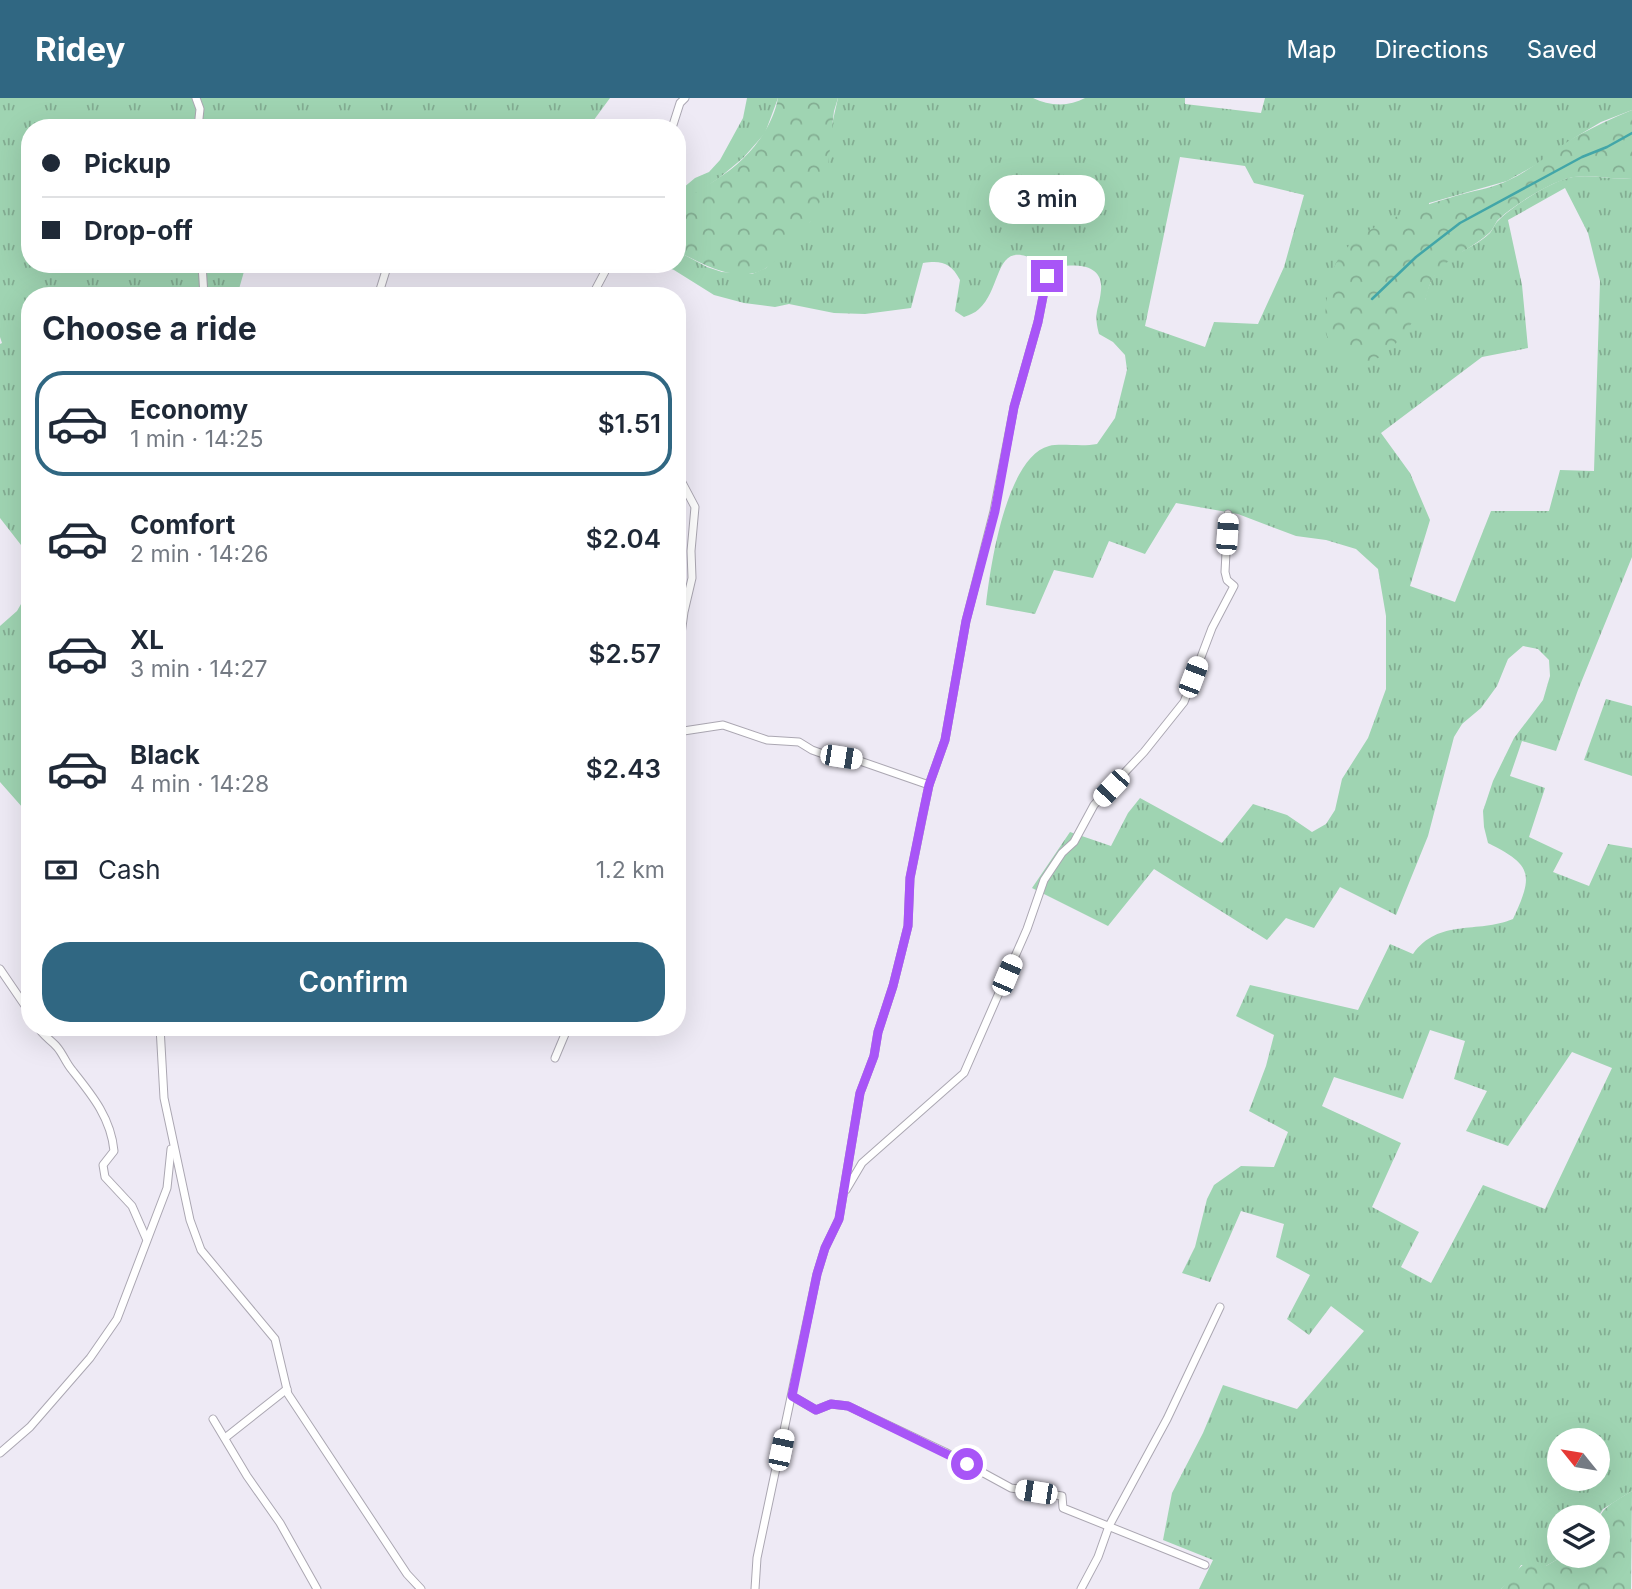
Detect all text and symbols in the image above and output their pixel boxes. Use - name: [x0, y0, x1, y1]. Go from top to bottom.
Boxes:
- text: Ridey: [35, 29, 125, 69]
- text: Map: [1287, 35, 1336, 64]
- text: Directions: [1374, 35, 1489, 64]
- text: Saved: [1527, 35, 1597, 64]
- text: Pickup: [84, 148, 171, 179]
- callout: 3 min: [989, 174, 1105, 223]
- text: 3 min: [1016, 185, 1078, 213]
- text: Drop-off: [84, 215, 193, 246]
- route end: [1031, 260, 1063, 292]
- text: Choose a ride: [42, 309, 257, 348]
- icon: car: [46, 392, 109, 455]
- text: Economy: [130, 394, 248, 425]
- text: $1.51: [598, 408, 661, 439]
- text: 1 min · 14:25: [130, 425, 264, 453]
- icon: car: [46, 507, 109, 570]
- text: Comfort: [130, 509, 235, 540]
- car: [1216, 512, 1239, 556]
- text: $2.04: [586, 523, 661, 554]
- text: 2 min · 14:26: [130, 540, 269, 568]
- icon: car: [46, 622, 109, 685]
- text: XL: [130, 624, 164, 655]
- text: $2.57: [589, 638, 661, 669]
- car: [1176, 654, 1211, 700]
- text: 3 min · 14:27: [130, 655, 267, 683]
- icon: car: [46, 737, 109, 800]
- text: Black: [130, 739, 200, 770]
- car: [819, 743, 864, 771]
- text: $2.43: [586, 753, 661, 784]
- car: [1089, 765, 1134, 811]
- text: 4 min · 14:28: [130, 770, 269, 798]
- icon: cash: [42, 851, 80, 889]
- text: Cash: [98, 854, 161, 885]
- text: 1.2 km: [596, 856, 665, 884]
- button: Confirm: [42, 942, 665, 1022]
- car: [990, 952, 1025, 998]
- car: [767, 1427, 796, 1473]
- north arrow: [1547, 1428, 1610, 1491]
- map controls: [1547, 1428, 1610, 1568]
- route start: [951, 1448, 983, 1480]
- car: [1014, 1478, 1059, 1506]
- button: layers: [1547, 1505, 1610, 1568]

